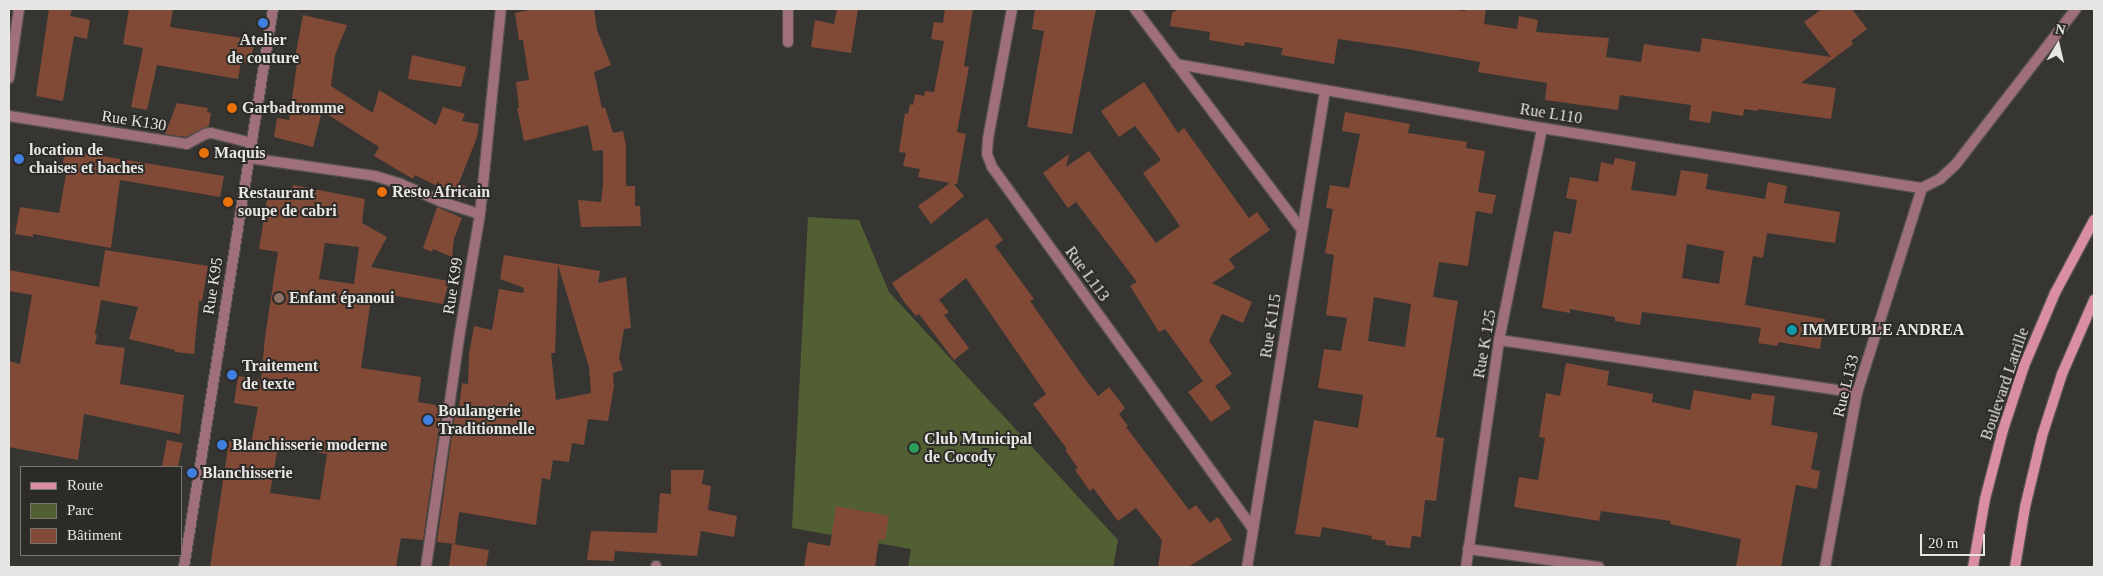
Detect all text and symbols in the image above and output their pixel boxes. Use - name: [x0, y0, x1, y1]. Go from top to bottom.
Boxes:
- marker: Atelier de couture: [257, 17, 269, 29]
- north arrow: [2033, 20, 2083, 70]
- text: N: [2054, 21, 2067, 38]
- place label: Atelier de couture: [227, 30, 299, 68]
- place label: Garbadromme: [242, 98, 344, 118]
- street label: Rue L110: [1518, 100, 1584, 128]
- marker: Garbadromme: [226, 102, 238, 114]
- street label: Rue K130: [100, 106, 168, 136]
- place label: location de chaises et baches: [29, 140, 144, 178]
- place label: Maquis: [214, 143, 266, 163]
- marker: Maquis: [198, 147, 210, 159]
- marker: location de chaises et baches: [13, 153, 25, 165]
- place label: Resto Africain: [392, 182, 491, 202]
- place label: Restaurant soupe de cabri: [238, 183, 337, 221]
- marker: Resto Africain: [376, 186, 388, 198]
- marker: Restaurant soupe de cabri: [222, 196, 234, 208]
- street label: Rue L113: [1061, 243, 1113, 305]
- street label: Rue K95: [199, 256, 227, 316]
- street label: Rue K99: [439, 256, 467, 316]
- place label: Enfant épanoui: [289, 288, 394, 308]
- marker: Enfant épanoui: [273, 292, 285, 304]
- street label: Rue K115: [1256, 293, 1286, 359]
- street label: Rue K 125: [1470, 308, 1500, 380]
- place label: IMMEUBLE ANDREA: [1802, 320, 1965, 340]
- marker: IMMEUBLE ANDREA: [1786, 324, 1798, 336]
- street label: Boulevard Latrille: [1977, 325, 2033, 443]
- street label: Rue L133: [1829, 353, 1863, 419]
- place label: Traitement de texte: [242, 356, 318, 394]
- marker: Traitement de texte: [226, 369, 238, 381]
- place label: Boulangerie Traditionnelle: [438, 401, 535, 439]
- marker: Boulangerie Traditionnelle: [422, 414, 434, 426]
- place label: Club Municipal de Cocody: [924, 429, 1032, 467]
- place label: Blanchisserie moderne: [232, 435, 387, 455]
- marker: Blanchisserie moderne: [216, 439, 228, 451]
- marker: Club Municipal de Cocody: [908, 442, 920, 454]
- place label: Blanchisserie: [202, 463, 293, 483]
- legend: [20, 466, 182, 556]
- marker: Blanchisserie: [186, 467, 198, 479]
- text: Route: [67, 477, 103, 493]
- text: Parc: [67, 502, 94, 518]
- scale bar: [1923, 524, 1988, 556]
- text: Bâtiment: [67, 527, 122, 543]
- text: 20 m: [1928, 535, 1958, 551]

